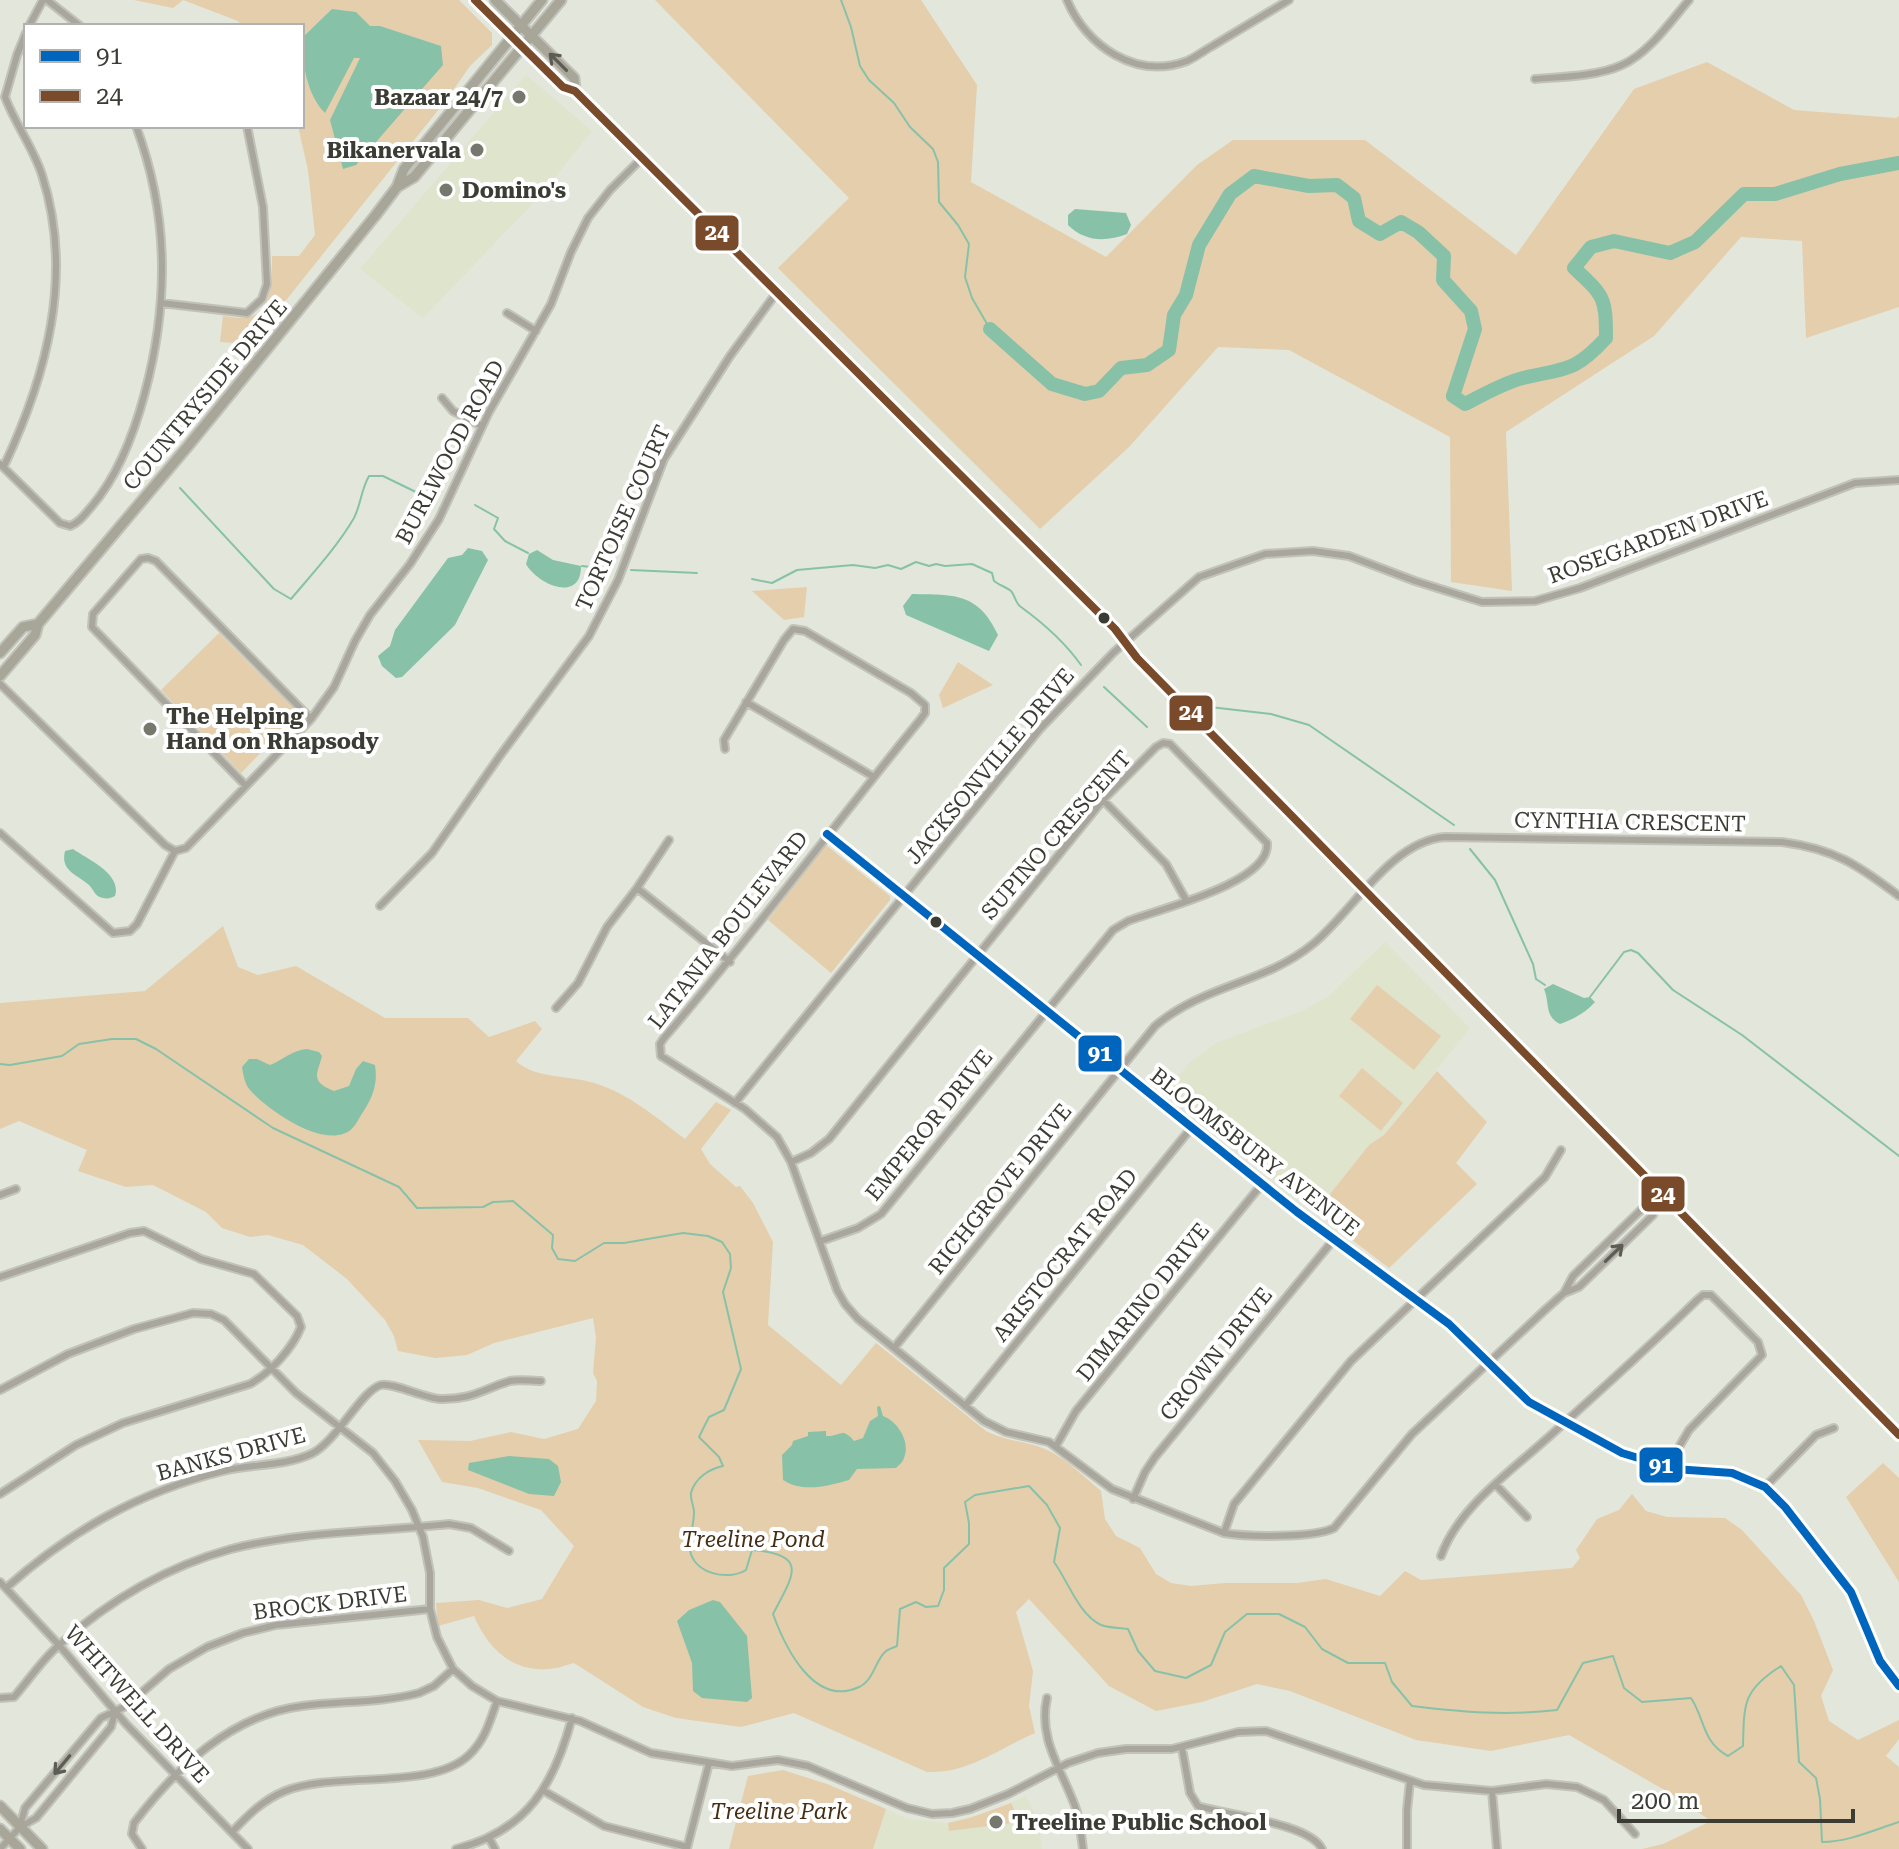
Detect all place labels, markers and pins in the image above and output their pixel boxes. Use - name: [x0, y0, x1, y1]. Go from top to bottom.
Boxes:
- place label: Bazaar 24/7: [374, 85, 503, 110]
- marker: Bazaar 24/7: [510, 88, 528, 106]
- place label: Bikanervala: [326, 138, 461, 163]
- marker: Bikanervala: [468, 141, 486, 159]
- place label: Domino's: [462, 178, 566, 203]
- marker: Domino's: [437, 181, 455, 199]
- unlabelled marker: [1096, 610, 1112, 626]
- place label: The Helping Hand on Rhapsody: [166, 704, 380, 754]
- marker: The Helping Hand on Rhapsody: [141, 720, 159, 738]
- unlabelled marker: [928, 914, 944, 930]
- place label: Treeline Public School: [1012, 1810, 1266, 1835]
- marker: Treeline Public School: [987, 1813, 1005, 1831]

